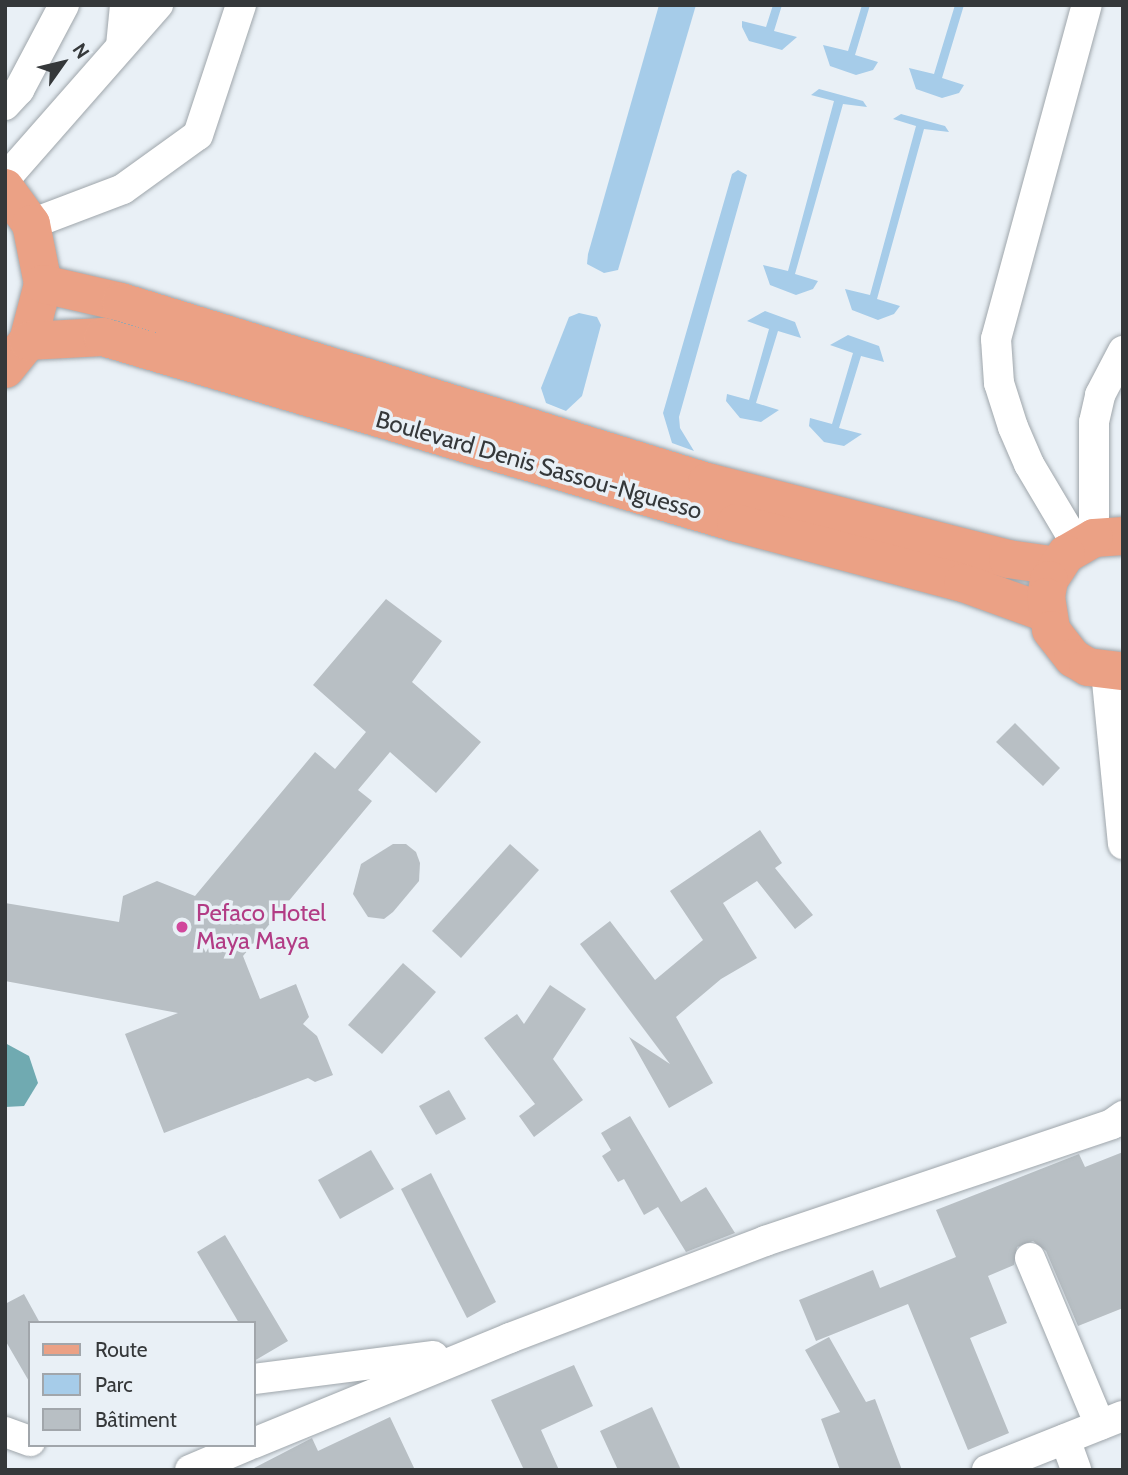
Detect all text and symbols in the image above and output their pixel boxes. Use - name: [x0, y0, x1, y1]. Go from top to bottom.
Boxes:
- north arrow: [28, 28, 98, 98]
- text: N: [68, 39, 94, 63]
- street label: Boulevard Denis Sassou-Nguesso: [372, 405, 706, 525]
- place label: Pefaco Hotel Maya Maya: [196, 899, 326, 955]
- marker: Pefaco Hotel Maya Maya: [174, 919, 190, 935]
- legend: [28, 1321, 256, 1447]
- text: Route: [95, 1337, 148, 1362]
- text: Parc: [95, 1372, 133, 1397]
- text: Bâtiment: [95, 1407, 177, 1432]

